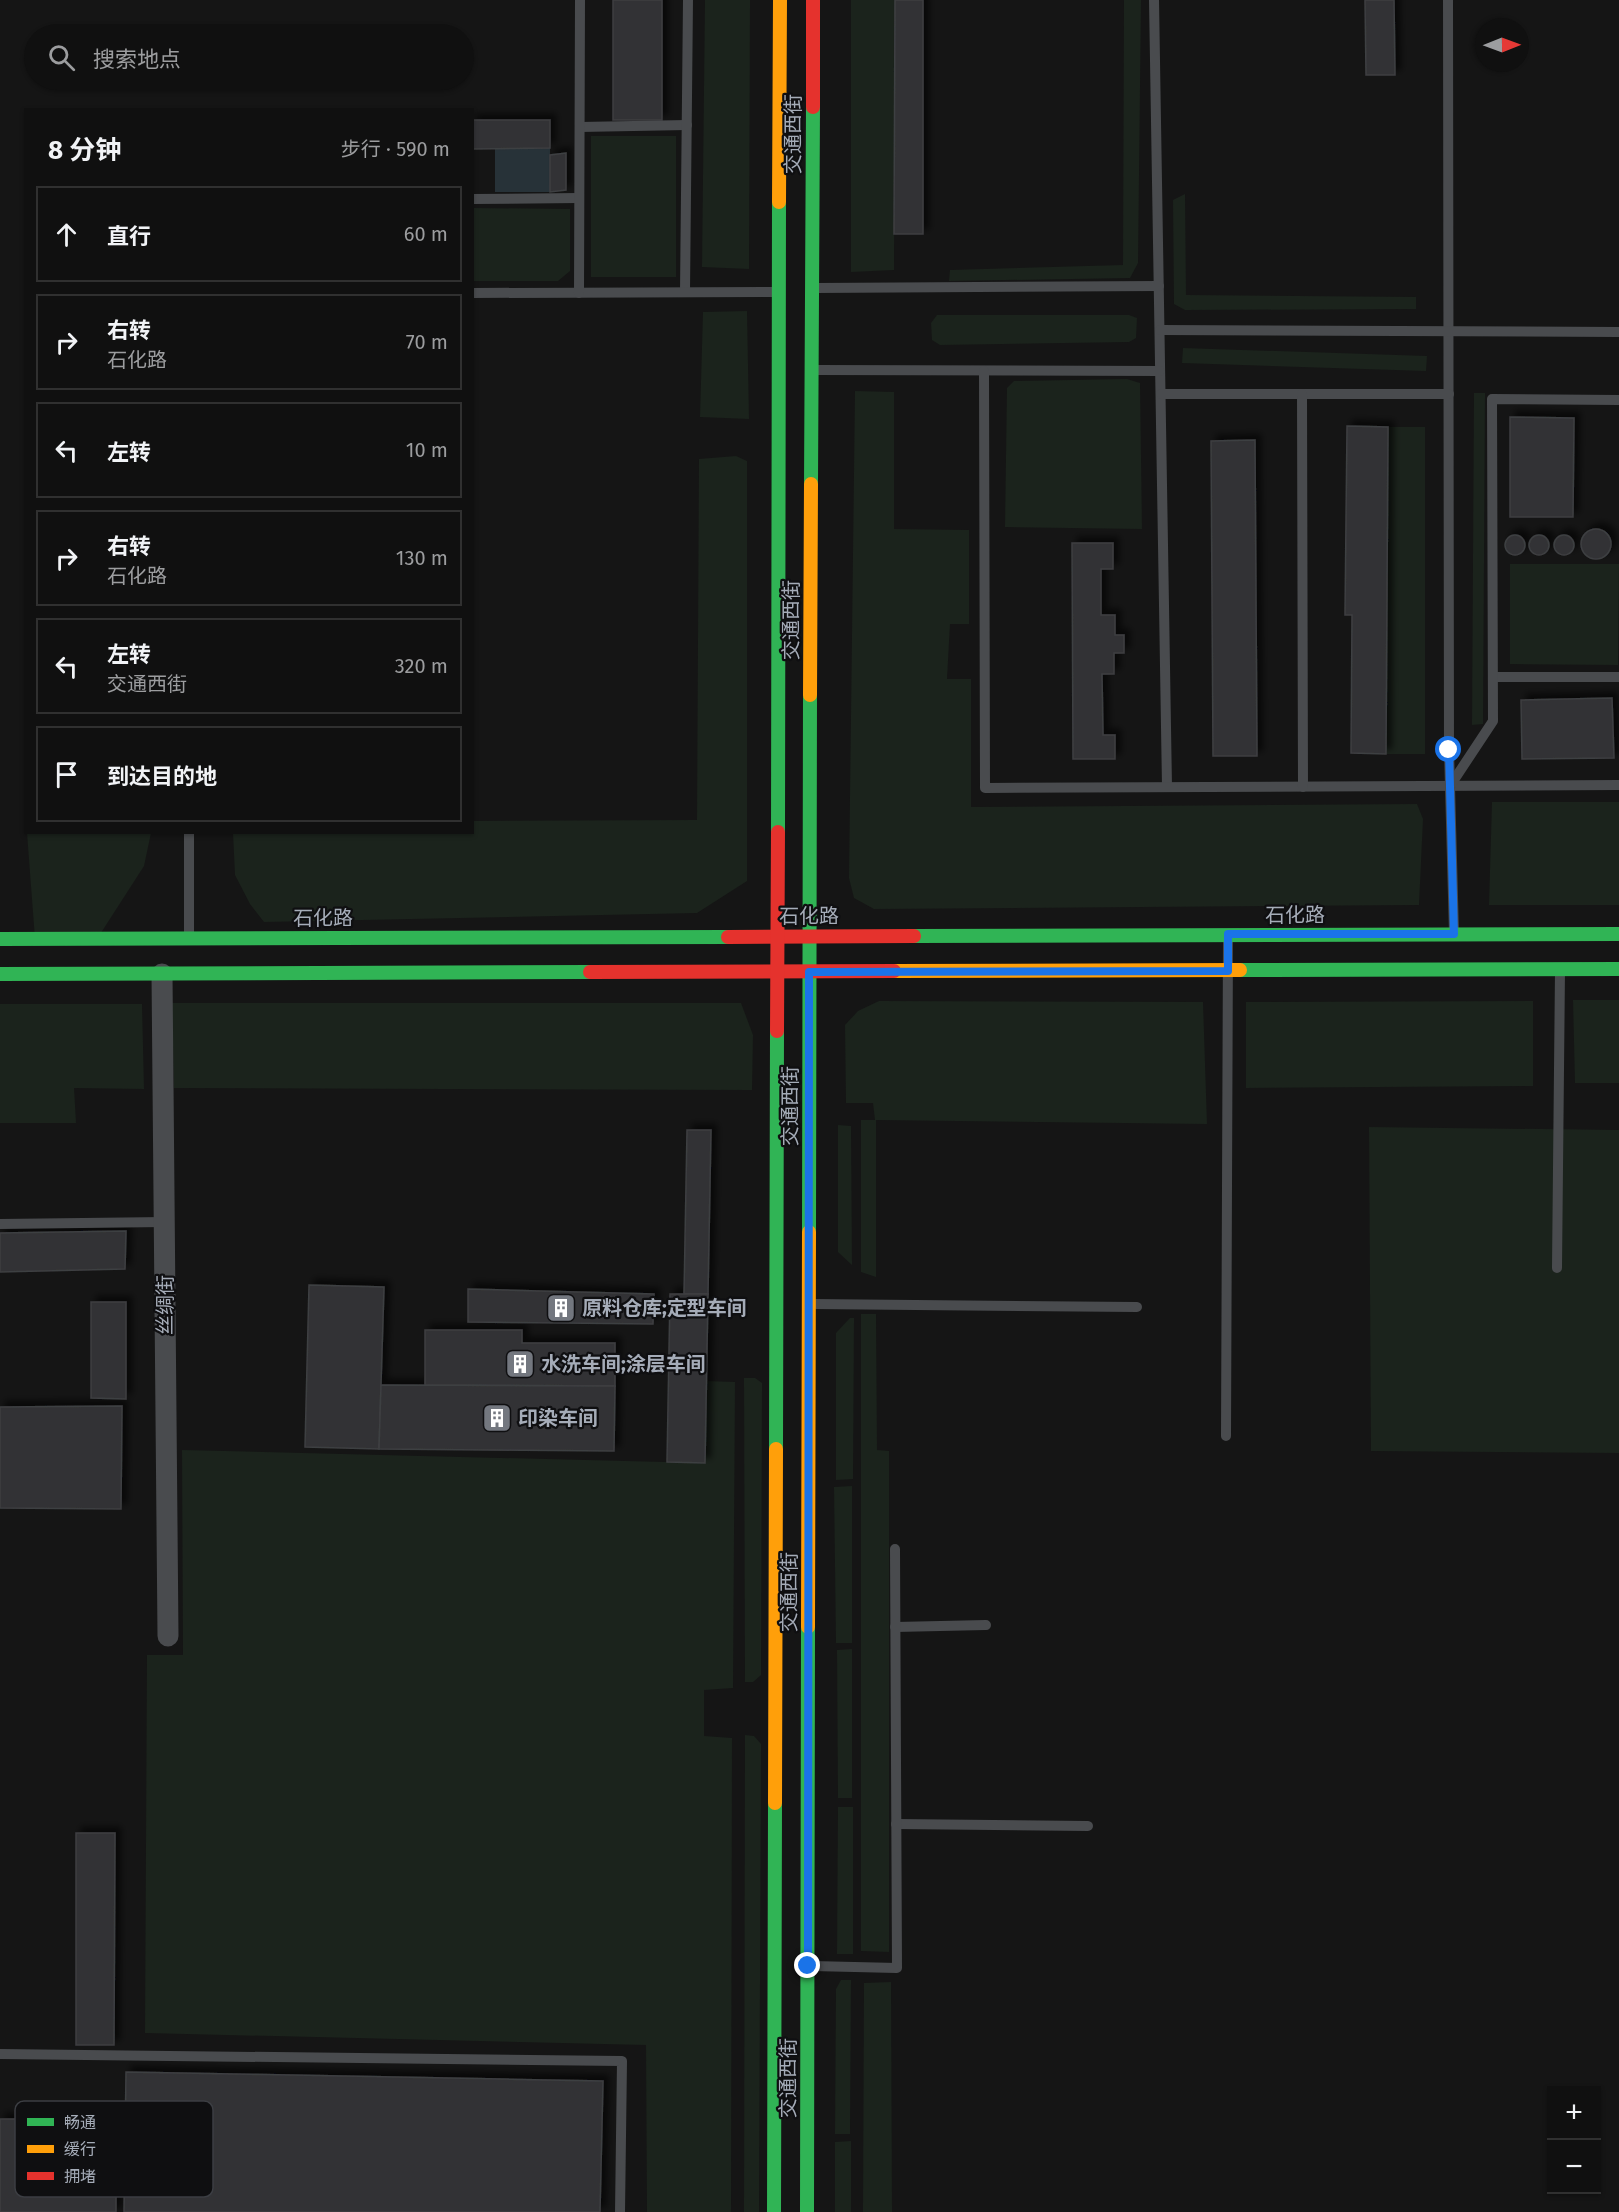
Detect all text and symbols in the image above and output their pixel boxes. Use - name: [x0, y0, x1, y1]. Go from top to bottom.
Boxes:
- north arrow: [1475, 18, 1529, 72]
- search box: [24, 24, 474, 90]
- icon: search: [45, 41, 78, 74]
- text: 搜索地点: [93, 46, 181, 73]
- street label: 交通西街: [781, 94, 805, 174]
- text: 8 分钟: [48, 135, 121, 166]
- text: 步行 · 590 m: [341, 137, 450, 161]
- icon: ahead: [50, 218, 83, 251]
- text: 60 m: [404, 222, 448, 246]
- text: 直行: [107, 223, 151, 250]
- text: 右转: [107, 317, 151, 344]
- icon: right: [50, 326, 83, 359]
- text: 70 m: [406, 330, 448, 354]
- text: 石化路: [107, 348, 167, 372]
- icon: left: [50, 434, 83, 467]
- text: 10 m: [406, 438, 448, 462]
- text: 左转: [107, 439, 151, 466]
- text: 右转: [107, 533, 151, 560]
- icon: right: [50, 542, 83, 575]
- text: 130 m: [396, 546, 448, 570]
- text: 石化路: [107, 564, 167, 588]
- street label: 交通西街: [779, 580, 803, 660]
- text: 左转: [107, 641, 151, 668]
- icon: left: [50, 650, 83, 683]
- text: 320 m: [395, 654, 448, 678]
- text: 交通西街: [107, 672, 187, 696]
- route start: [1435, 736, 1461, 762]
- icon: arrive: [50, 758, 83, 791]
- text: 到达目的地: [107, 763, 217, 790]
- street label: 石化路: [1265, 903, 1325, 927]
- street label: 石化路: [779, 904, 839, 928]
- street label: 石化路: [293, 906, 353, 930]
- street label: 交通西街: [778, 1066, 802, 1146]
- street label: 丝绸街: [153, 1275, 177, 1335]
- building icon: 原料仓库;定型车间: [545, 1292, 577, 1324]
- place label: 原料仓库;定型车间: [582, 1296, 747, 1320]
- building icon: 水洗车间;涂层车间: [504, 1348, 536, 1380]
- place label: 水洗车间;涂层车间: [541, 1352, 706, 1376]
- building icon: 印染车间: [481, 1402, 513, 1434]
- place label: 印染车间: [518, 1406, 598, 1430]
- street label: 交通西街: [777, 1552, 801, 1632]
- route end: [794, 1952, 820, 1978]
- street label: 交通西街: [776, 2038, 800, 2118]
- map controls: [1547, 2086, 1601, 2194]
- button: +: [1547, 2086, 1601, 2140]
- legend: [15, 2101, 213, 2197]
- text: 畅通: [64, 2113, 96, 2132]
- text: 缓行: [64, 2140, 96, 2159]
- button: −: [1547, 2140, 1601, 2194]
- text: 拥堵: [64, 2167, 96, 2186]

